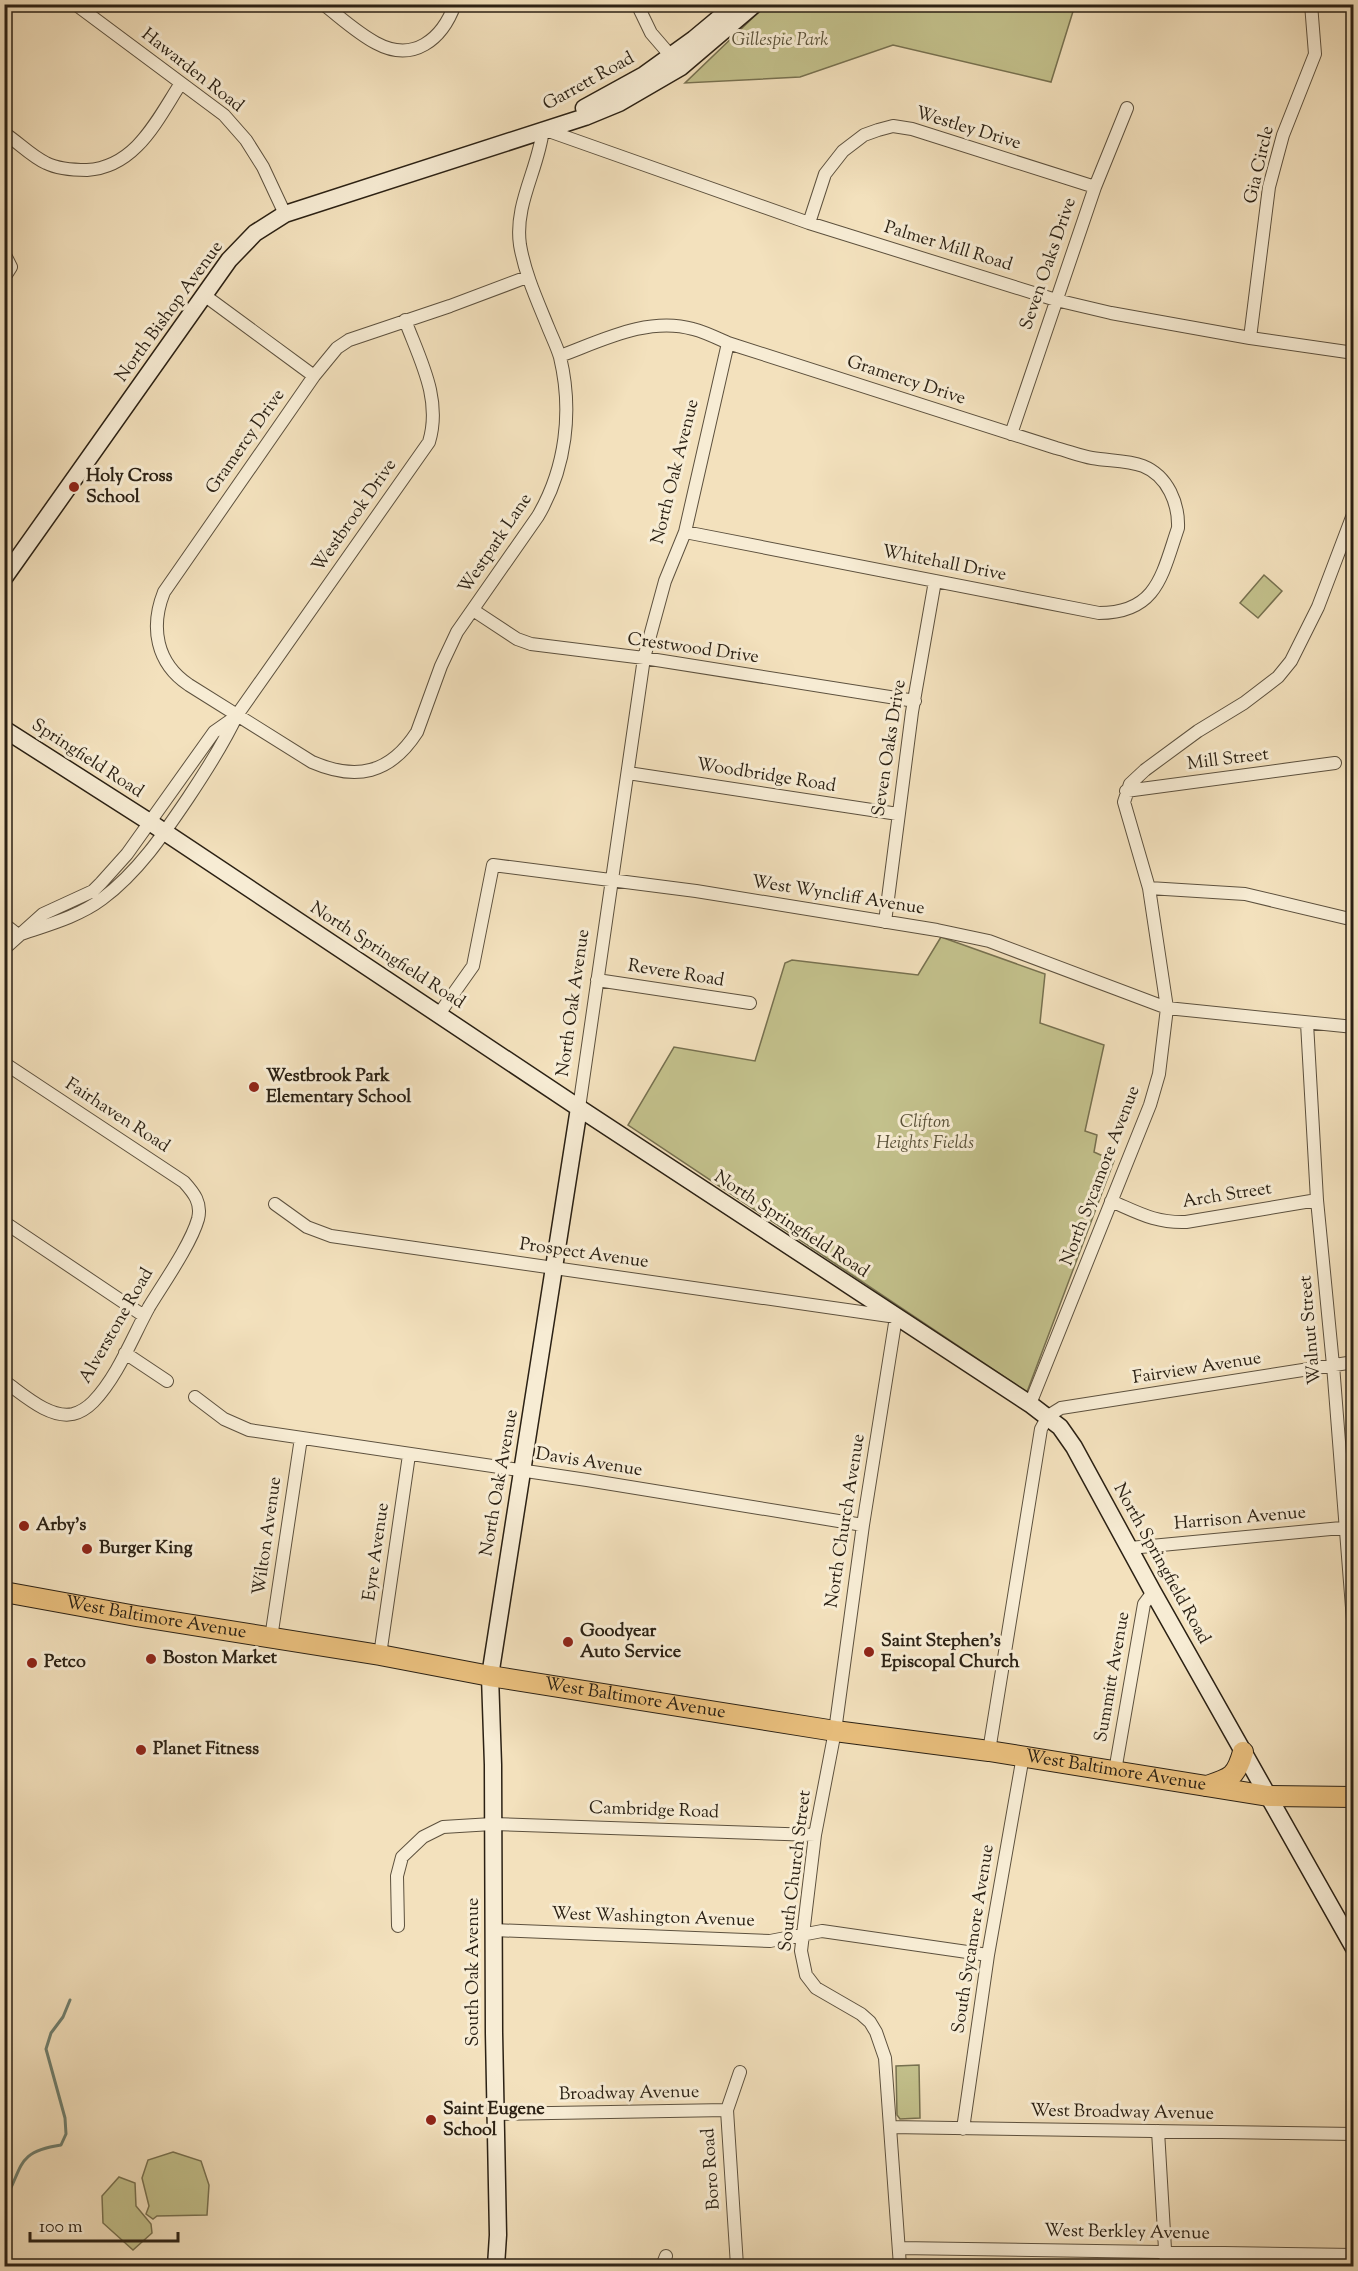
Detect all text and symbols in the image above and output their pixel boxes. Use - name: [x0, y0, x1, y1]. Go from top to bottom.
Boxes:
- street label: Hawarden Road: [135, 23, 249, 119]
- park label: Gillespie Park: [732, 28, 828, 54]
- street label: Garrett Road: [538, 46, 640, 118]
- street label: Westley Drive: [912, 101, 1024, 157]
- street label: Gia Circle: [1238, 123, 1282, 207]
- street label: Seven Oaks Drive: [1014, 194, 1084, 334]
- street label: Palmer Mill Road: [881, 215, 1015, 279]
- street label: North Bishop Avenue: [110, 236, 230, 388]
- street label: Gramercy Drive: [843, 350, 969, 412]
- street label: Gramercy Drive: [200, 384, 292, 500]
- street label: North Oak Avenue: [645, 397, 707, 547]
- street label: Westbrook Drive: [306, 454, 404, 578]
- place label: Holy Cross School: [86, 464, 173, 511]
- marker: Holy Cross School: [67, 480, 81, 494]
- street label: Westpark Lane: [453, 489, 539, 599]
- street label: Whitehall Drive: [880, 539, 1008, 589]
- street label: Crestwood Drive: [626, 627, 760, 671]
- street label: Seven Oaks Drive: [866, 678, 914, 818]
- street label: Springfield Road: [26, 713, 148, 805]
- street label: Mill Street: [1186, 742, 1270, 778]
- street label: Woodbridge Road: [694, 752, 838, 800]
- street label: West Wyncliff Avenue: [749, 869, 927, 923]
- street label: North Springfield Road: [304, 896, 470, 1016]
- street label: North Oak Avenue: [551, 928, 597, 1078]
- street label: Revere Road: [626, 954, 726, 994]
- place label: Westbrook Park Elementary School: [266, 1064, 412, 1111]
- street label: Fairhaven Road: [59, 1072, 175, 1160]
- marker: Westbrook Park Elementary School: [247, 1080, 261, 1094]
- street label: North Sycamore Avenue: [1055, 1082, 1147, 1270]
- park label: Clifton Heights Fields: [876, 1110, 974, 1157]
- street label: North Springfield Road: [708, 1165, 874, 1285]
- street label: Arch Street: [1181, 1176, 1273, 1216]
- street label: Prospect Avenue: [518, 1232, 650, 1276]
- street label: Alverstone Road: [73, 1263, 161, 1389]
- street label: Walnut Street: [1293, 1274, 1329, 1386]
- street label: Fairview Avenue: [1131, 1346, 1263, 1392]
- street label: North Oak Avenue: [474, 1408, 526, 1558]
- street label: North Church Avenue: [819, 1432, 873, 1610]
- street label: Davis Avenue: [534, 1442, 644, 1484]
- street label: Wilton Avenue: [247, 1475, 289, 1597]
- street label: North Springfield Road: [1106, 1479, 1216, 1649]
- street label: Harrison Avenue: [1173, 1500, 1307, 1538]
- street label: Eyre Avenue: [357, 1501, 397, 1603]
- place label: Arby's: [36, 1513, 86, 1539]
- marker: Arby's: [17, 1519, 31, 1533]
- place label: Burger King: [99, 1536, 193, 1562]
- marker: Burger King: [80, 1542, 94, 1556]
- street label: West Baltimore Avenue: [63, 1590, 248, 1646]
- street label: Summitt Avenue: [1089, 1610, 1137, 1744]
- place label: Goodyear Auto Service: [580, 1619, 682, 1666]
- place label: Saint Stephen's Episcopal Church: [881, 1629, 1020, 1676]
- marker: Goodyear Auto Service: [561, 1635, 575, 1649]
- marker: Saint Stephen's Episcopal Church: [862, 1645, 876, 1659]
- place label: Boston Market: [163, 1646, 278, 1672]
- place label: Petco: [44, 1650, 86, 1676]
- marker: Boston Market: [144, 1652, 158, 1666]
- marker: Petco: [25, 1656, 39, 1670]
- street label: West Baltimore Avenue: [542, 1672, 727, 1726]
- place label: Planet Fitness: [153, 1737, 259, 1763]
- marker: Planet Fitness: [134, 1743, 148, 1757]
- street label: West Baltimore Avenue: [1023, 1744, 1208, 1799]
- street label: South Church Street: [773, 1789, 819, 1953]
- street label: Cambridge Road: [588, 1796, 720, 1826]
- street label: South Sycamore Avenue: [946, 1843, 1002, 2035]
- street label: South Oak Avenue: [461, 1898, 487, 2046]
- street label: West Washington Avenue: [551, 1901, 755, 1935]
- street label: Broadway Avenue: [559, 2080, 699, 2108]
- place label: Saint Eugene School: [443, 2097, 545, 2144]
- street label: West Broadway Avenue: [1030, 2098, 1214, 2128]
- marker: Saint Eugene School: [424, 2113, 438, 2127]
- street label: Boro Road: [696, 2127, 728, 2211]
- scale bar: [30, 2205, 178, 2243]
- text: 100 m: [39, 2215, 83, 2241]
- street label: West Berkley Avenue: [1044, 2219, 1210, 2247]

